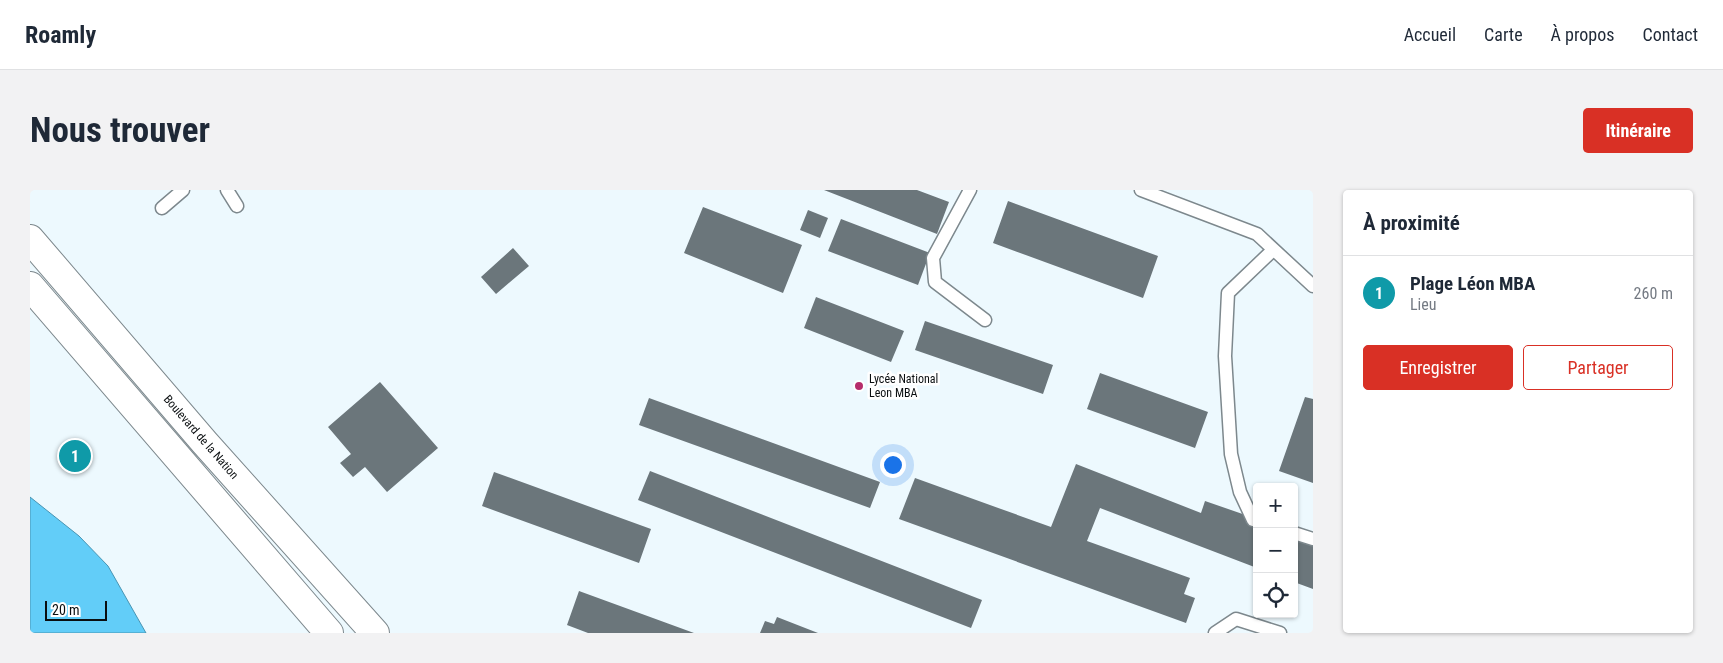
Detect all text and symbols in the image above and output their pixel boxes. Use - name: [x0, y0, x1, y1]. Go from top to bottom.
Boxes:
- text: Roamly: [25, 21, 96, 49]
- text: Accueil: [1404, 24, 1456, 45]
- text: Carte: [1484, 24, 1523, 45]
- text: À propos: [1551, 24, 1614, 45]
- text: Contact: [1642, 24, 1698, 45]
- button: Itinéraire: [1583, 108, 1693, 153]
- text: Nous trouver: [30, 110, 210, 151]
- text: À proximité: [1363, 211, 1460, 235]
- text: Plage Léon MBA: [1410, 272, 1535, 295]
- text: 1: [1375, 284, 1383, 303]
- text: 260 m: [1634, 284, 1673, 303]
- text: Lieu: [1410, 295, 1437, 314]
- button: Enregistrer: [1363, 345, 1513, 390]
- button: Partager: [1523, 345, 1673, 390]
- place label: Lycée National Leon MBA: [869, 372, 938, 400]
- marker: Lycée National Leon MBA: [853, 380, 865, 392]
- street label: Boulevard de la Nation: [161, 392, 241, 482]
- pin: 1: [59, 437, 91, 475]
- your location: [880, 452, 906, 478]
- map controls: [1253, 483, 1298, 618]
- button: +: [1253, 483, 1298, 528]
- button: −: [1253, 528, 1298, 573]
- button: locate: [1253, 573, 1298, 618]
- scale bar: [45, 598, 108, 621]
- text: 20 m: [52, 602, 80, 618]

